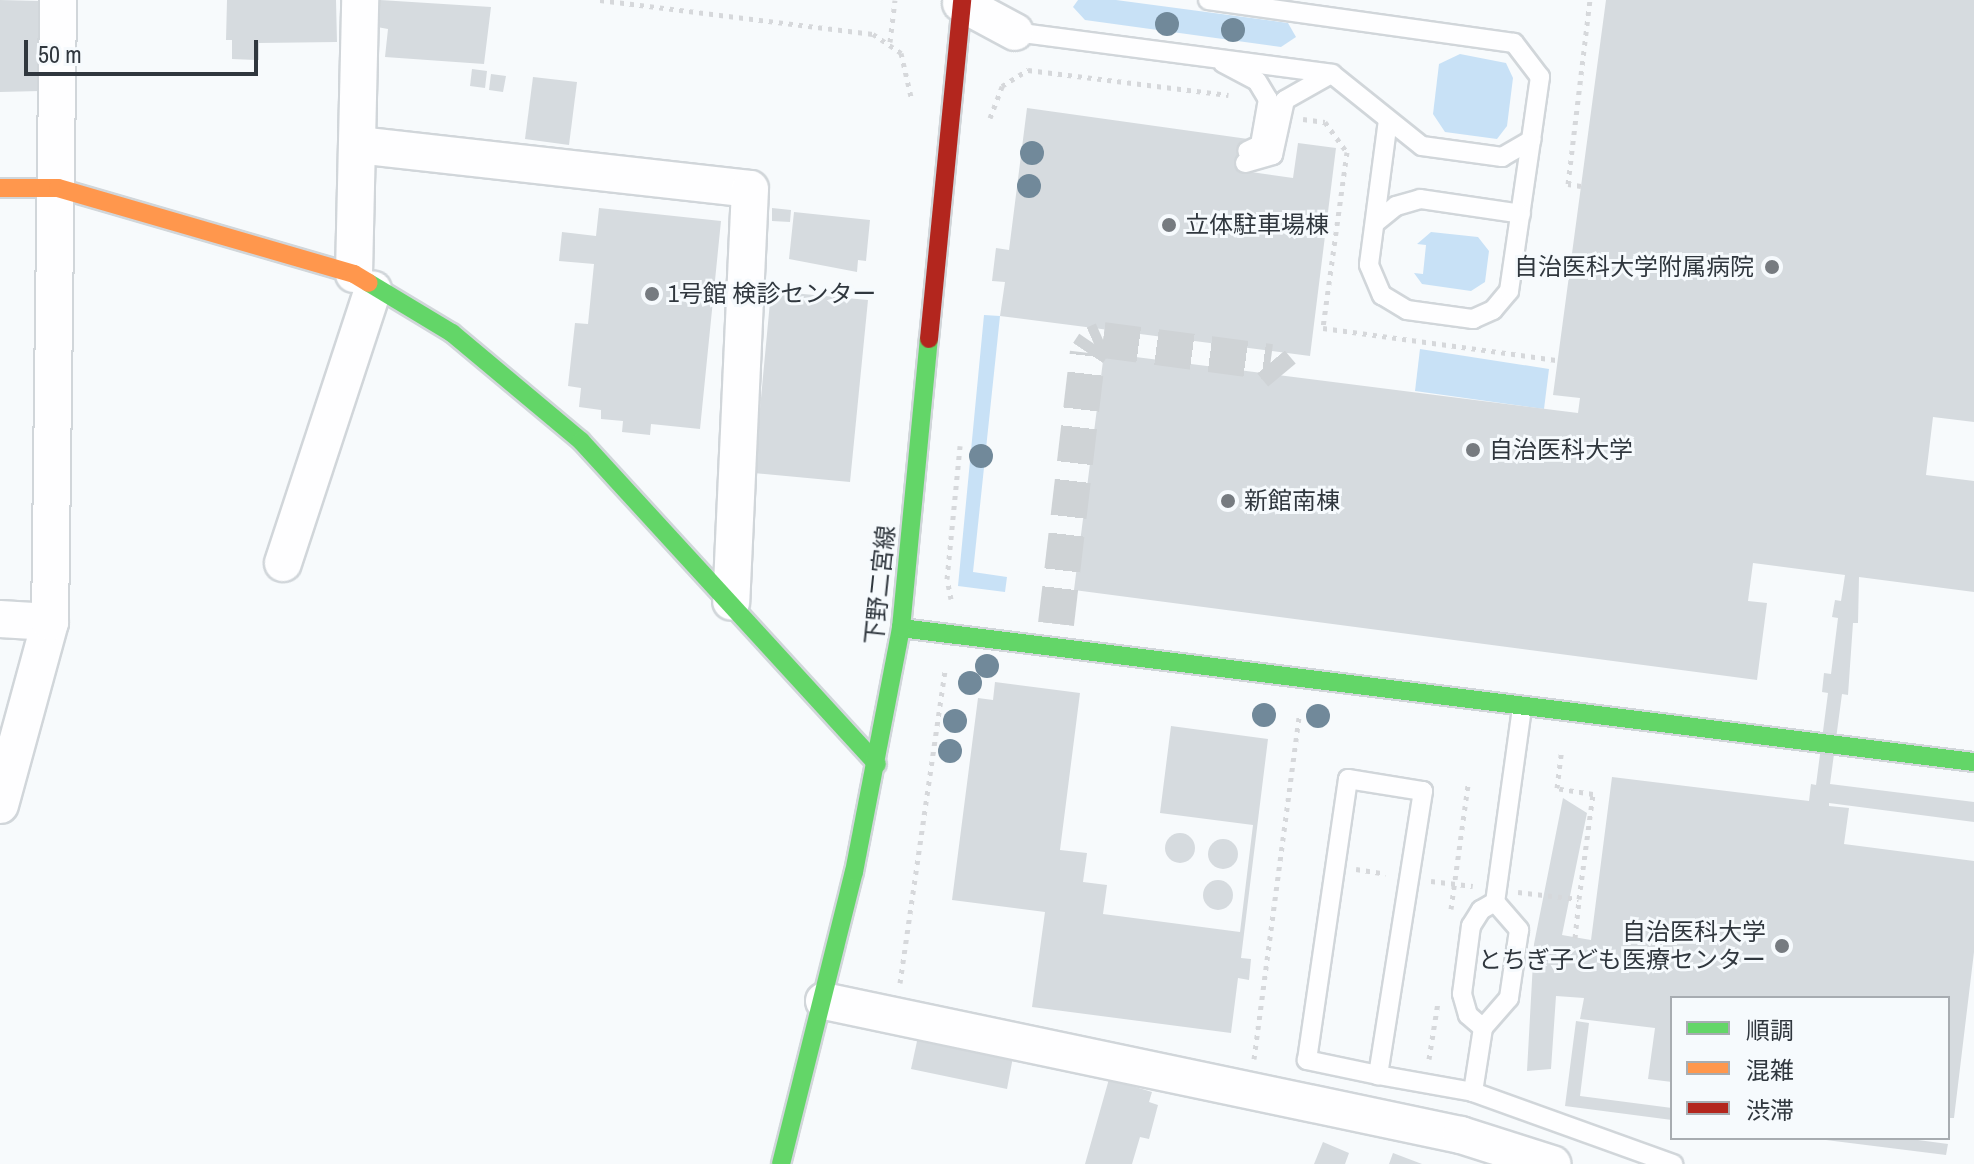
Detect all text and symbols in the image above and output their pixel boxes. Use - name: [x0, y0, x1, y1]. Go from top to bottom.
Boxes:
- scale bar: [28, 24, 262, 74]
- text: 50 m: [38, 38, 82, 70]
- place label: 立体駐車場棟: [1185, 211, 1329, 239]
- marker: 立体駐車場棟: [1160, 216, 1178, 234]
- place label: 自治医科大学附属病院: [1514, 253, 1754, 281]
- marker: 自治医科大学附属病院: [1761, 256, 1783, 278]
- place label: 1号館 検診センター: [668, 280, 876, 308]
- marker: 1号館 検診センター: [643, 285, 661, 303]
- place label: 自治医科大学: [1489, 436, 1633, 464]
- marker: 自治医科大学: [1464, 441, 1482, 459]
- place label: 新館南棟: [1244, 487, 1340, 515]
- marker: 新館南棟: [1219, 492, 1237, 510]
- street label: 下野二宮線: [859, 524, 901, 646]
- place label: 自治医科大学 とちぎ子ども医療センター: [1478, 918, 1766, 974]
- marker: 自治医科大学 とちぎ子ども医療センター: [1773, 937, 1791, 955]
- legend: [1670, 996, 1950, 1140]
- text: 順調: [1746, 1014, 1794, 1046]
- text: 混雑: [1746, 1054, 1794, 1086]
- text: 渋滞: [1746, 1094, 1794, 1126]

